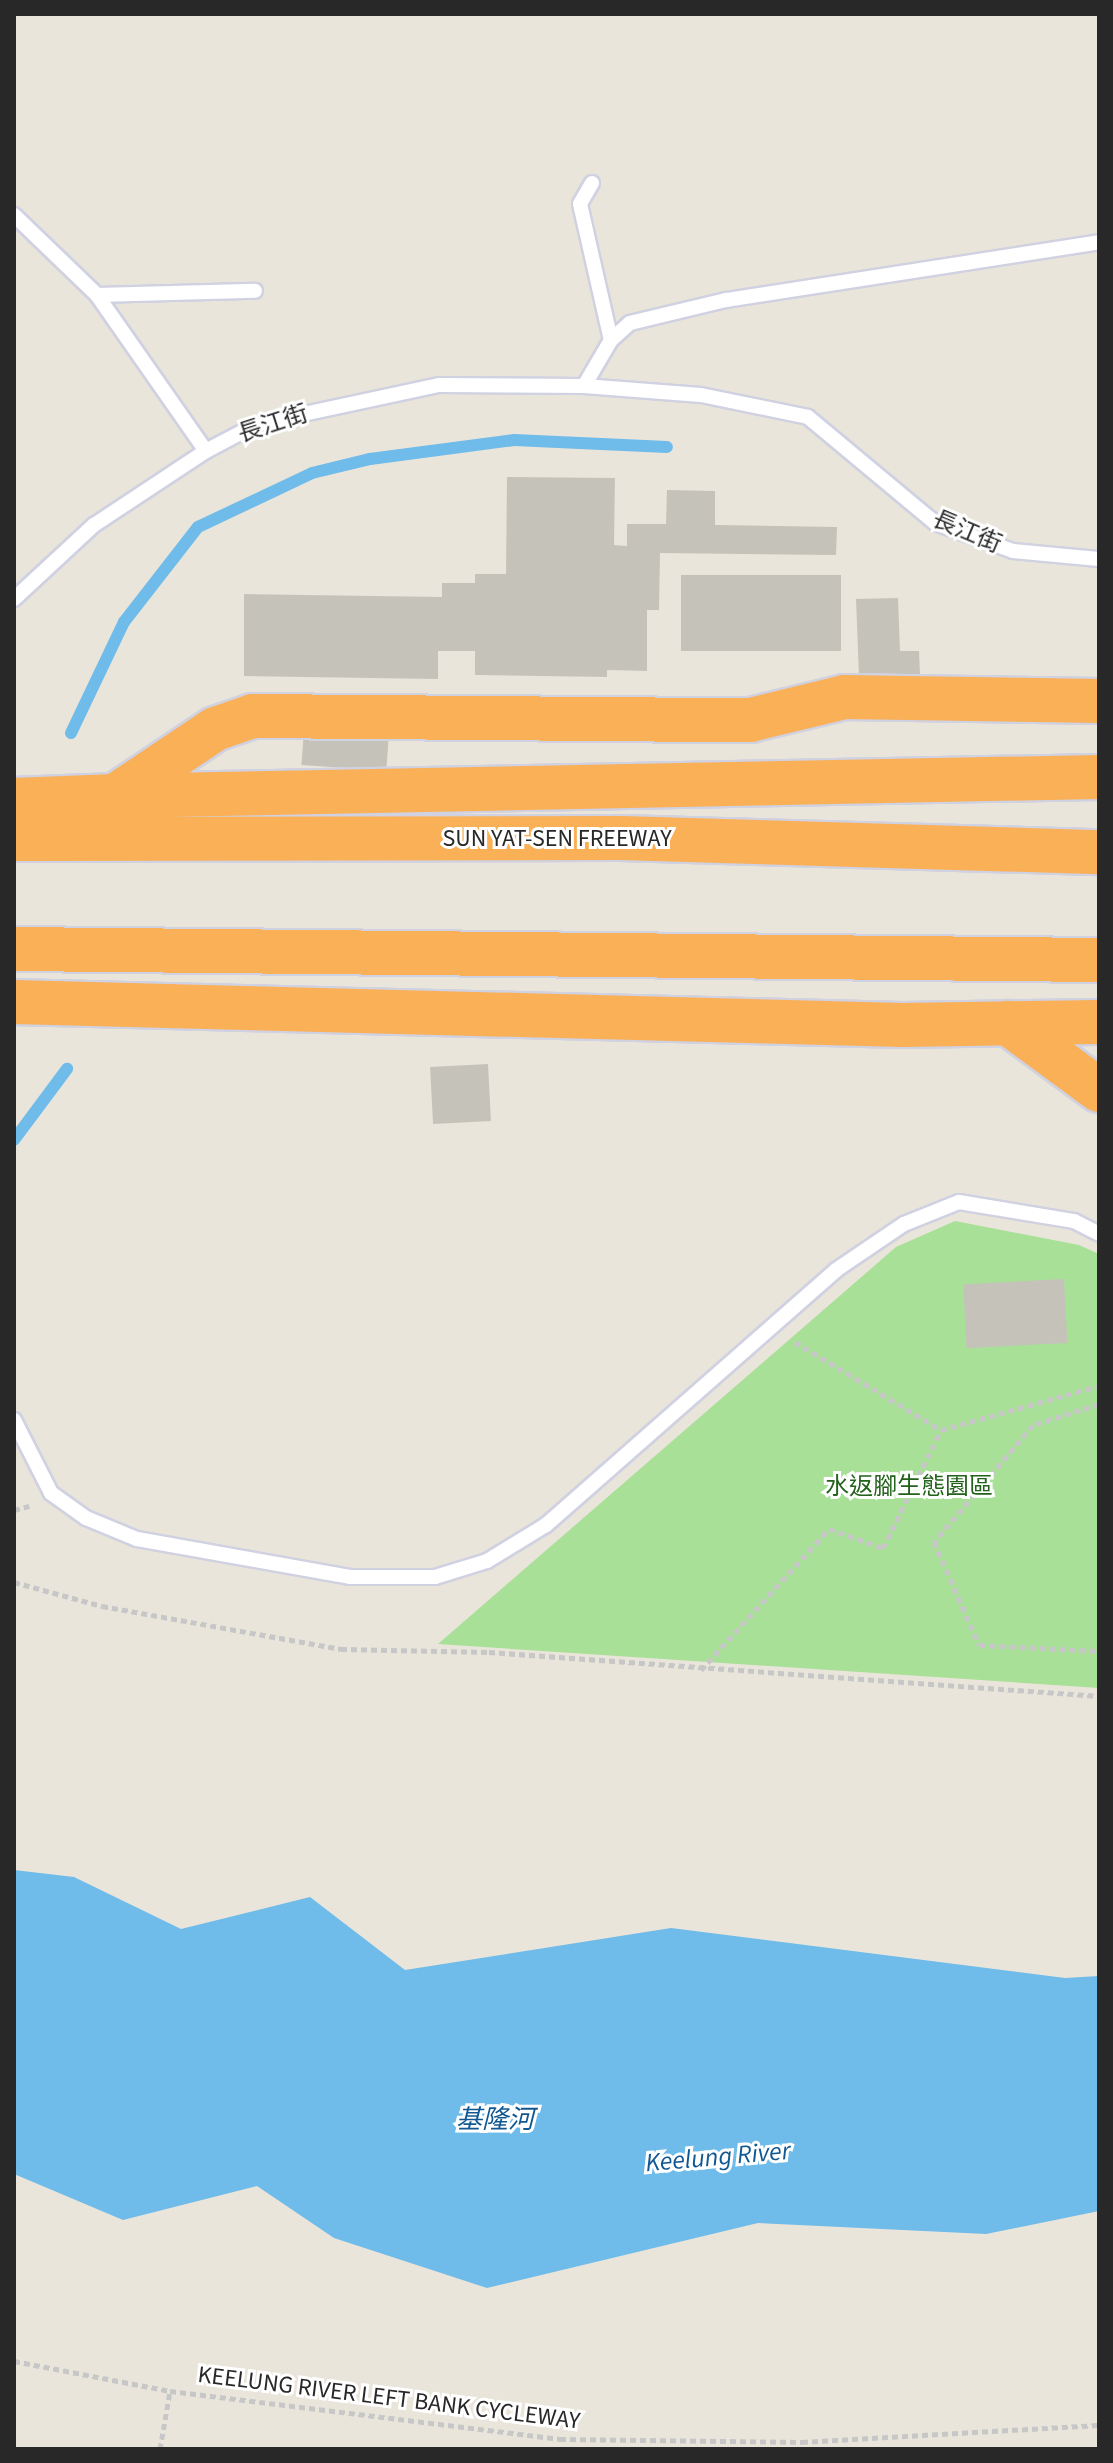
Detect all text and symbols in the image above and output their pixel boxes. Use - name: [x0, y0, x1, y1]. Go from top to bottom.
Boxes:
- street label: 長江街: [234, 399, 312, 449]
- street label: 長江街: [928, 505, 1006, 559]
- street label: SUN YAT-SEN FREEWAY: [442, 825, 672, 853]
- park label: 水返腳生態園區: [825, 1473, 993, 1501]
- water label: 基隆河: [456, 2104, 534, 2136]
- water label: Keelung River: [644, 2135, 792, 2179]
- street label: KEELUNG RIVER LEFT BANK CYCLEWAY: [196, 2360, 582, 2436]

